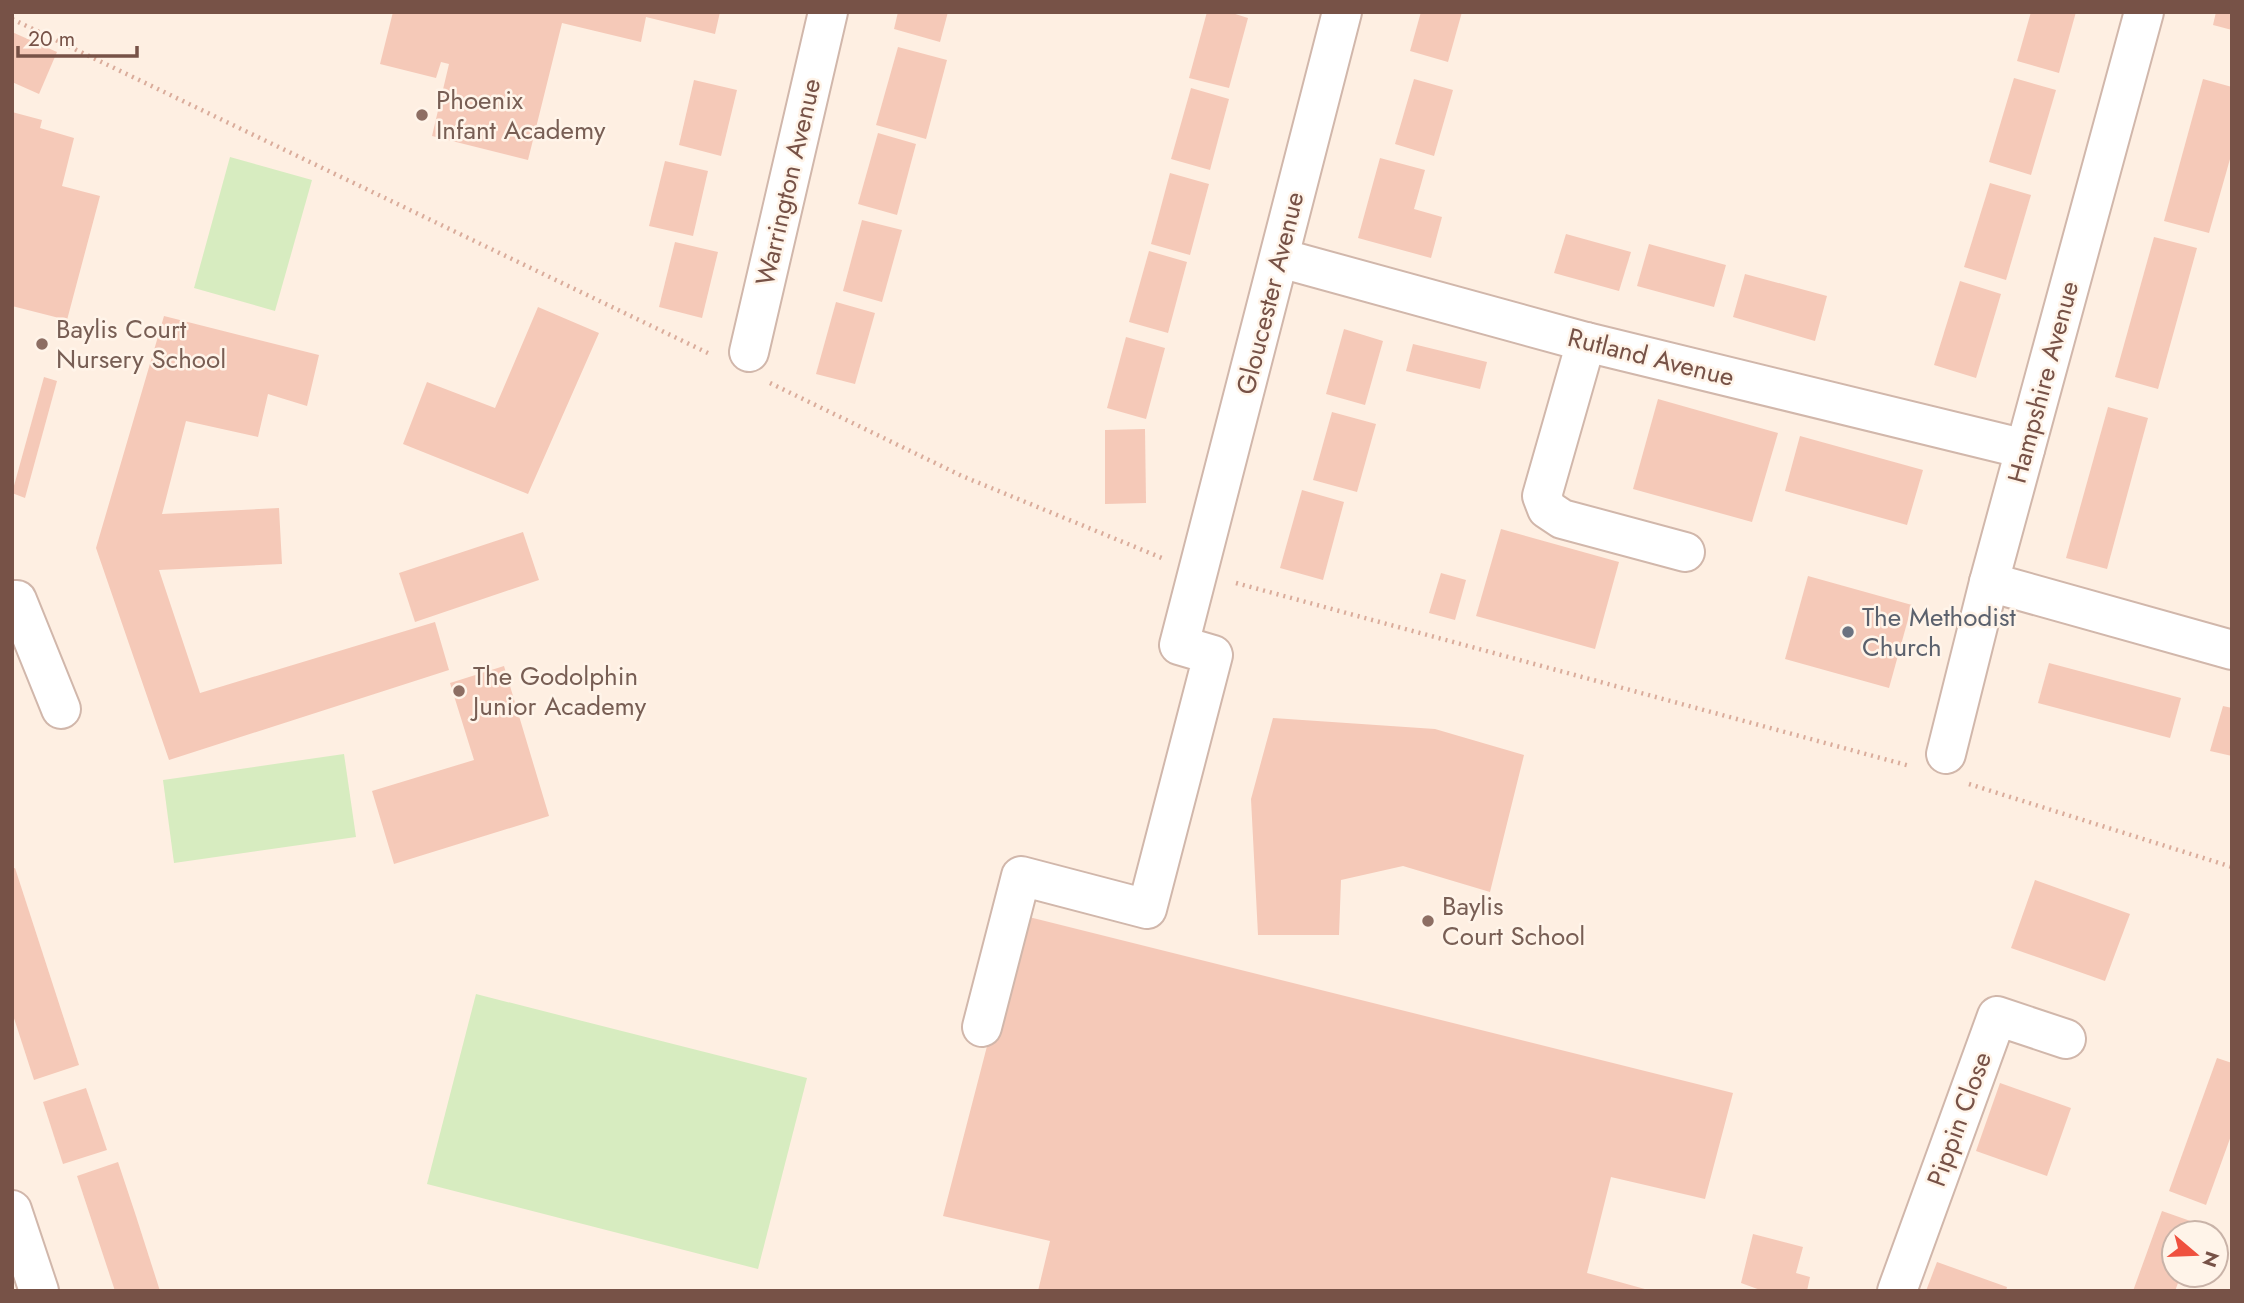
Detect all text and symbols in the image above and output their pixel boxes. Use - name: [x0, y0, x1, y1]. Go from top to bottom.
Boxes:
- scale bar: [18, 14, 136, 58]
- text: 20 m: [28, 24, 75, 54]
- street label: Warrington Avenue: [746, 75, 830, 289]
- place label: Phoenix Infant Academy: [436, 81, 606, 149]
- marker: Phoenix Infant Academy: [414, 107, 430, 123]
- street label: Gloucester Avenue: [1226, 188, 1314, 398]
- street label: Hampshire Avenue: [1998, 277, 2088, 487]
- place label: Baylis Court Nursery School: [56, 310, 226, 378]
- street label: Rutland Avenue: [1564, 318, 1738, 396]
- marker: Baylis Court Nursery School: [34, 336, 50, 352]
- place label: The Methodist Church: [1862, 598, 2017, 666]
- marker: The Methodist Church: [1840, 624, 1856, 640]
- place label: The Godolphin Junior Academy: [470, 657, 647, 725]
- marker: The Godolphin Junior Academy: [451, 683, 467, 699]
- place label: Baylis Court School: [1442, 887, 1585, 955]
- marker: Baylis Court School: [1420, 913, 1436, 929]
- street label: Pippin Close: [1917, 1046, 2001, 1192]
- north arrow: [2160, 1219, 2230, 1289]
- text: N: [2195, 1248, 2226, 1271]

